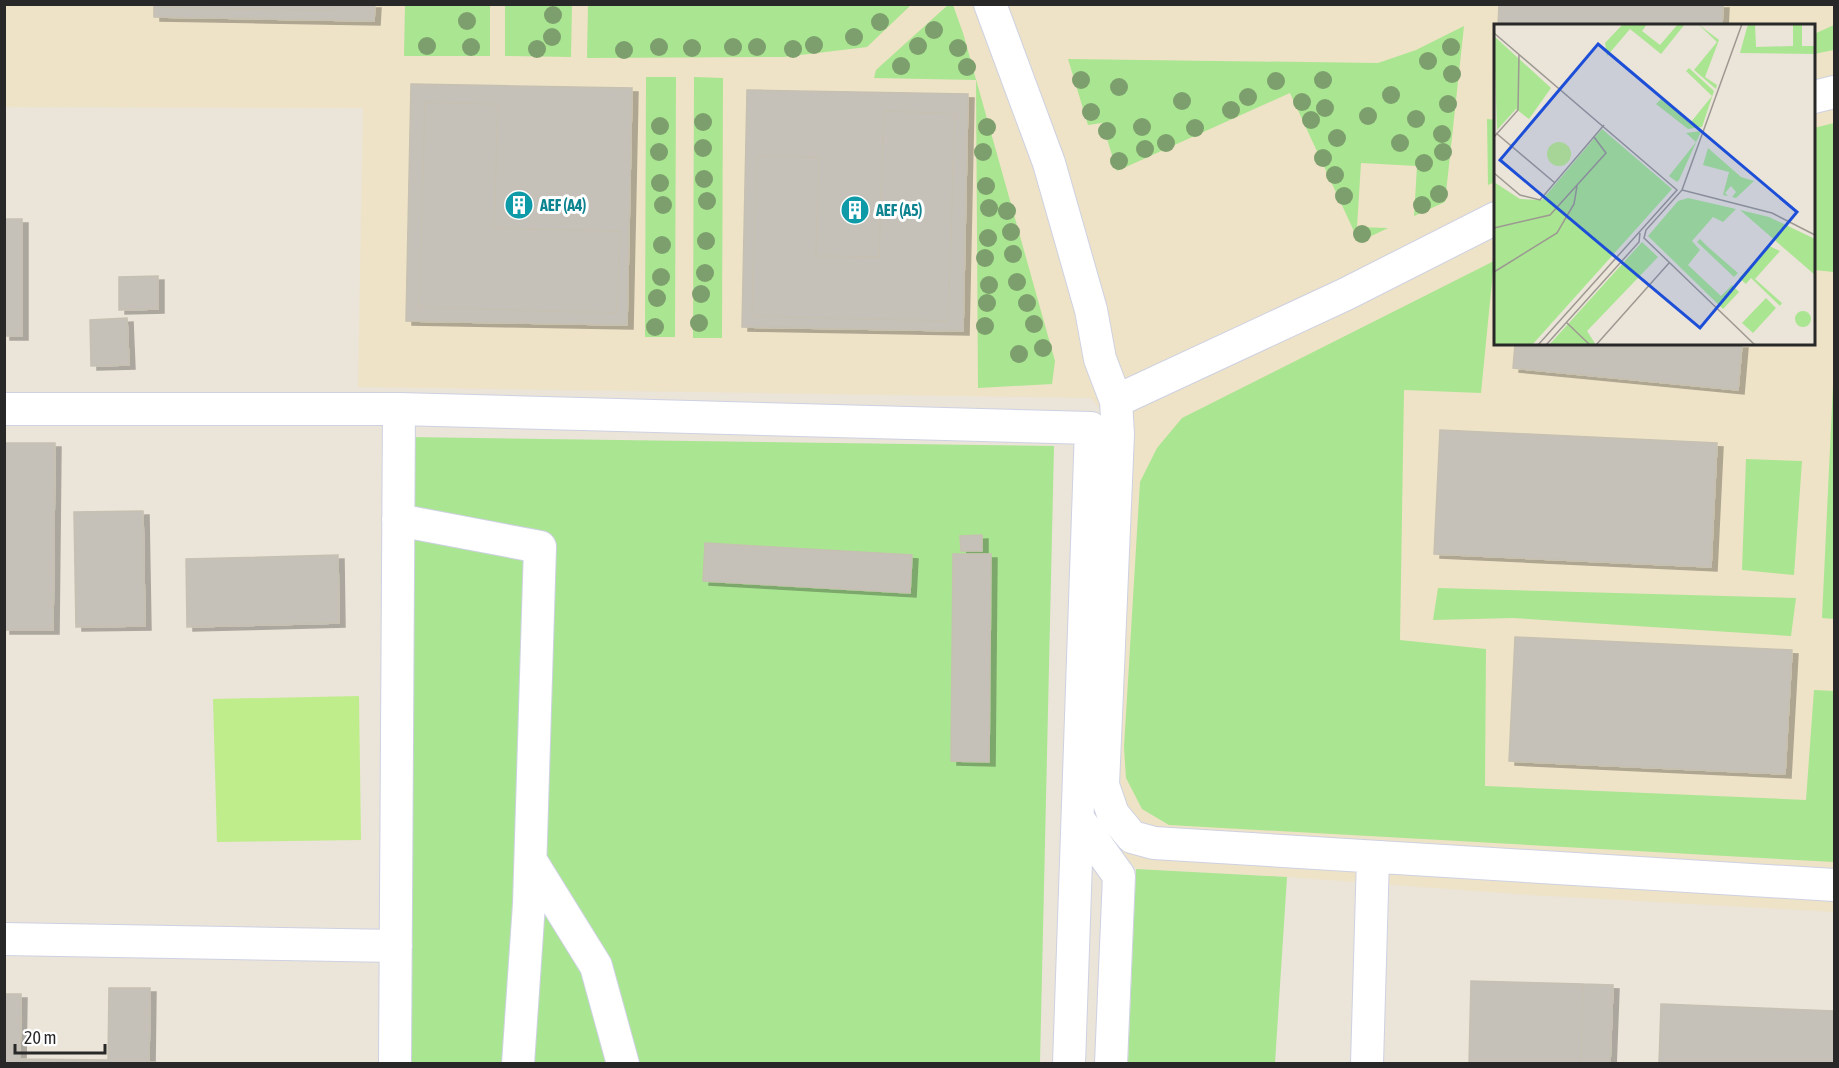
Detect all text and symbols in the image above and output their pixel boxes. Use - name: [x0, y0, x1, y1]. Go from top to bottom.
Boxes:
- inset map: [1494, 24, 1815, 345]
- building icon: AEF (A4): [503, 189, 535, 221]
- building icon: AEF (A5): [839, 194, 871, 226]
- place label: AEF (A4): [539, 196, 586, 214]
- place label: AEF (A5): [875, 201, 922, 219]
- scale bar: [15, 1017, 105, 1055]
- text: 20 m: [24, 1027, 56, 1048]

